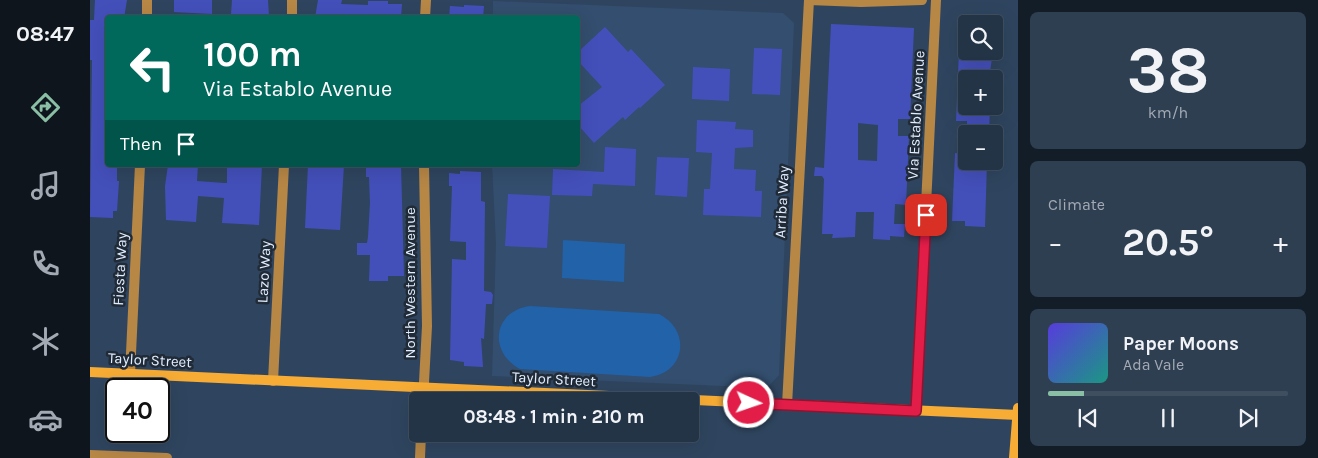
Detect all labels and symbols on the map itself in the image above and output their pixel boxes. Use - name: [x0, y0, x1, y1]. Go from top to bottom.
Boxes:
- street label: Via Establo Avenue: [904, 50, 928, 180]
- street label: Arriba Way: [771, 165, 793, 239]
- pin: [905, 194, 947, 236]
- street label: North Western Avenue: [401, 207, 419, 359]
- street label: Fiesta Way: [109, 232, 131, 306]
- street label: Lazo Way: [253, 240, 275, 304]
- street label: Taylor Street: [108, 349, 193, 371]
- street label: Taylor Street: [512, 368, 597, 390]
- position arrow: [722, 376, 774, 428]
- speed limit sign: 40: [105, 378, 170, 443]

